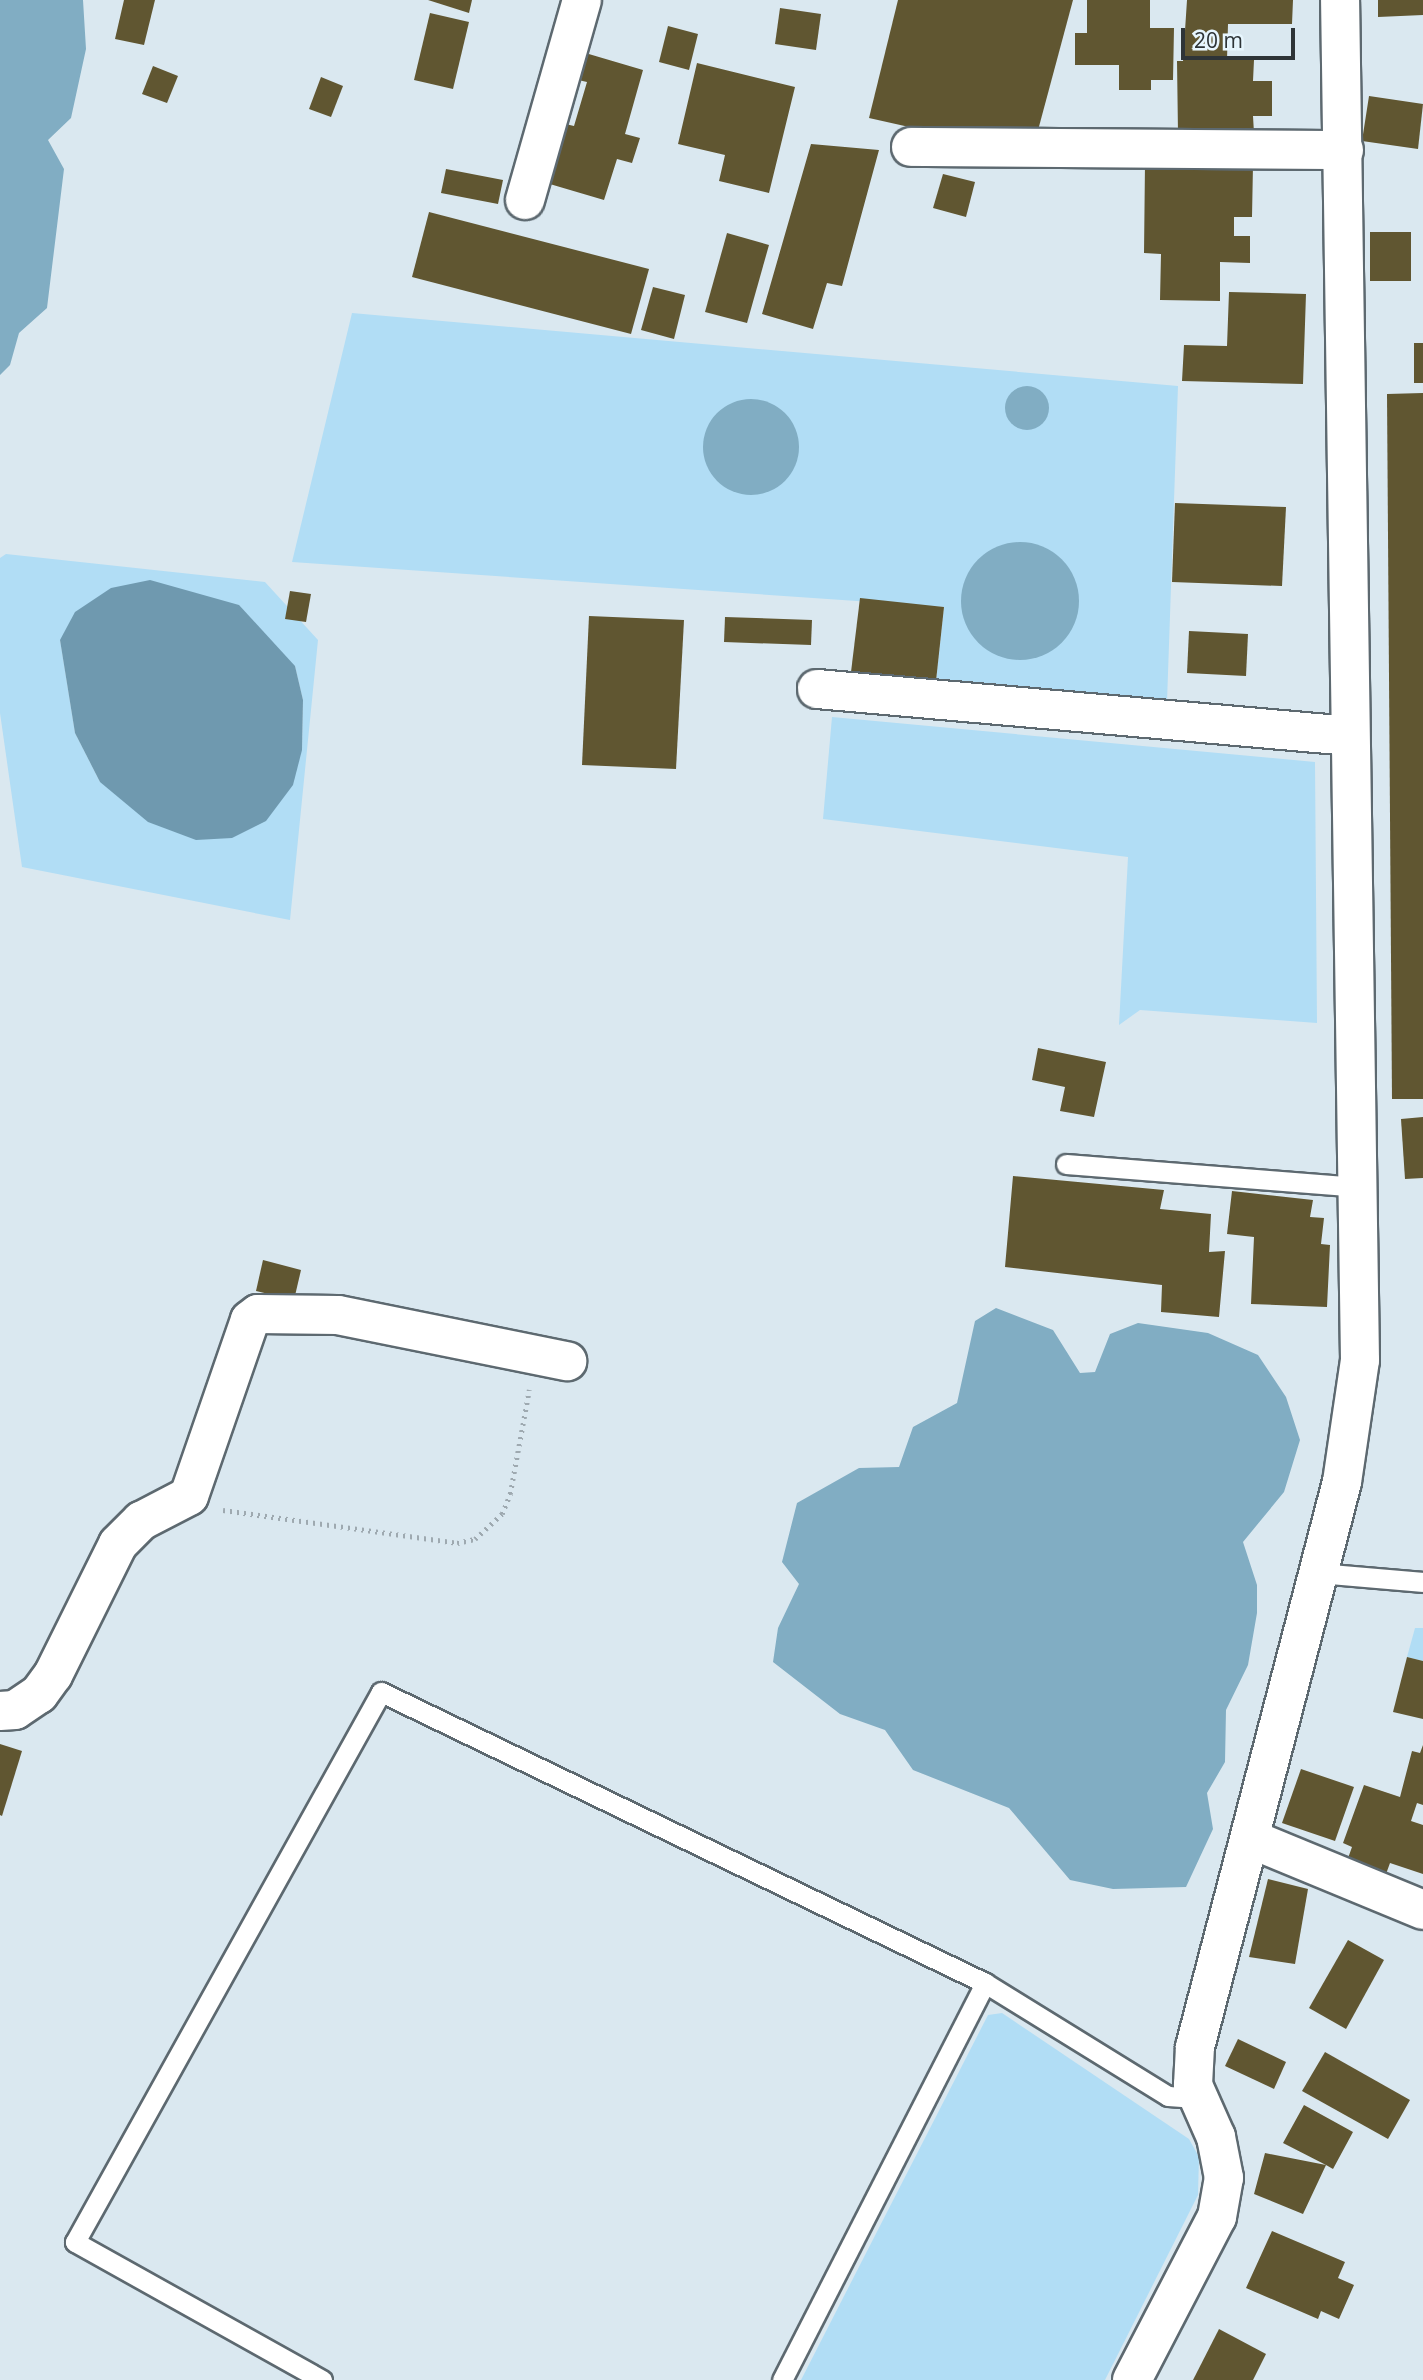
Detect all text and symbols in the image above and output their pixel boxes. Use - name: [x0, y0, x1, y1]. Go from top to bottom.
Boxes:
- scale bar: [1185, 14, 1299, 58]
- text: 20 m: [1194, 26, 1243, 54]

